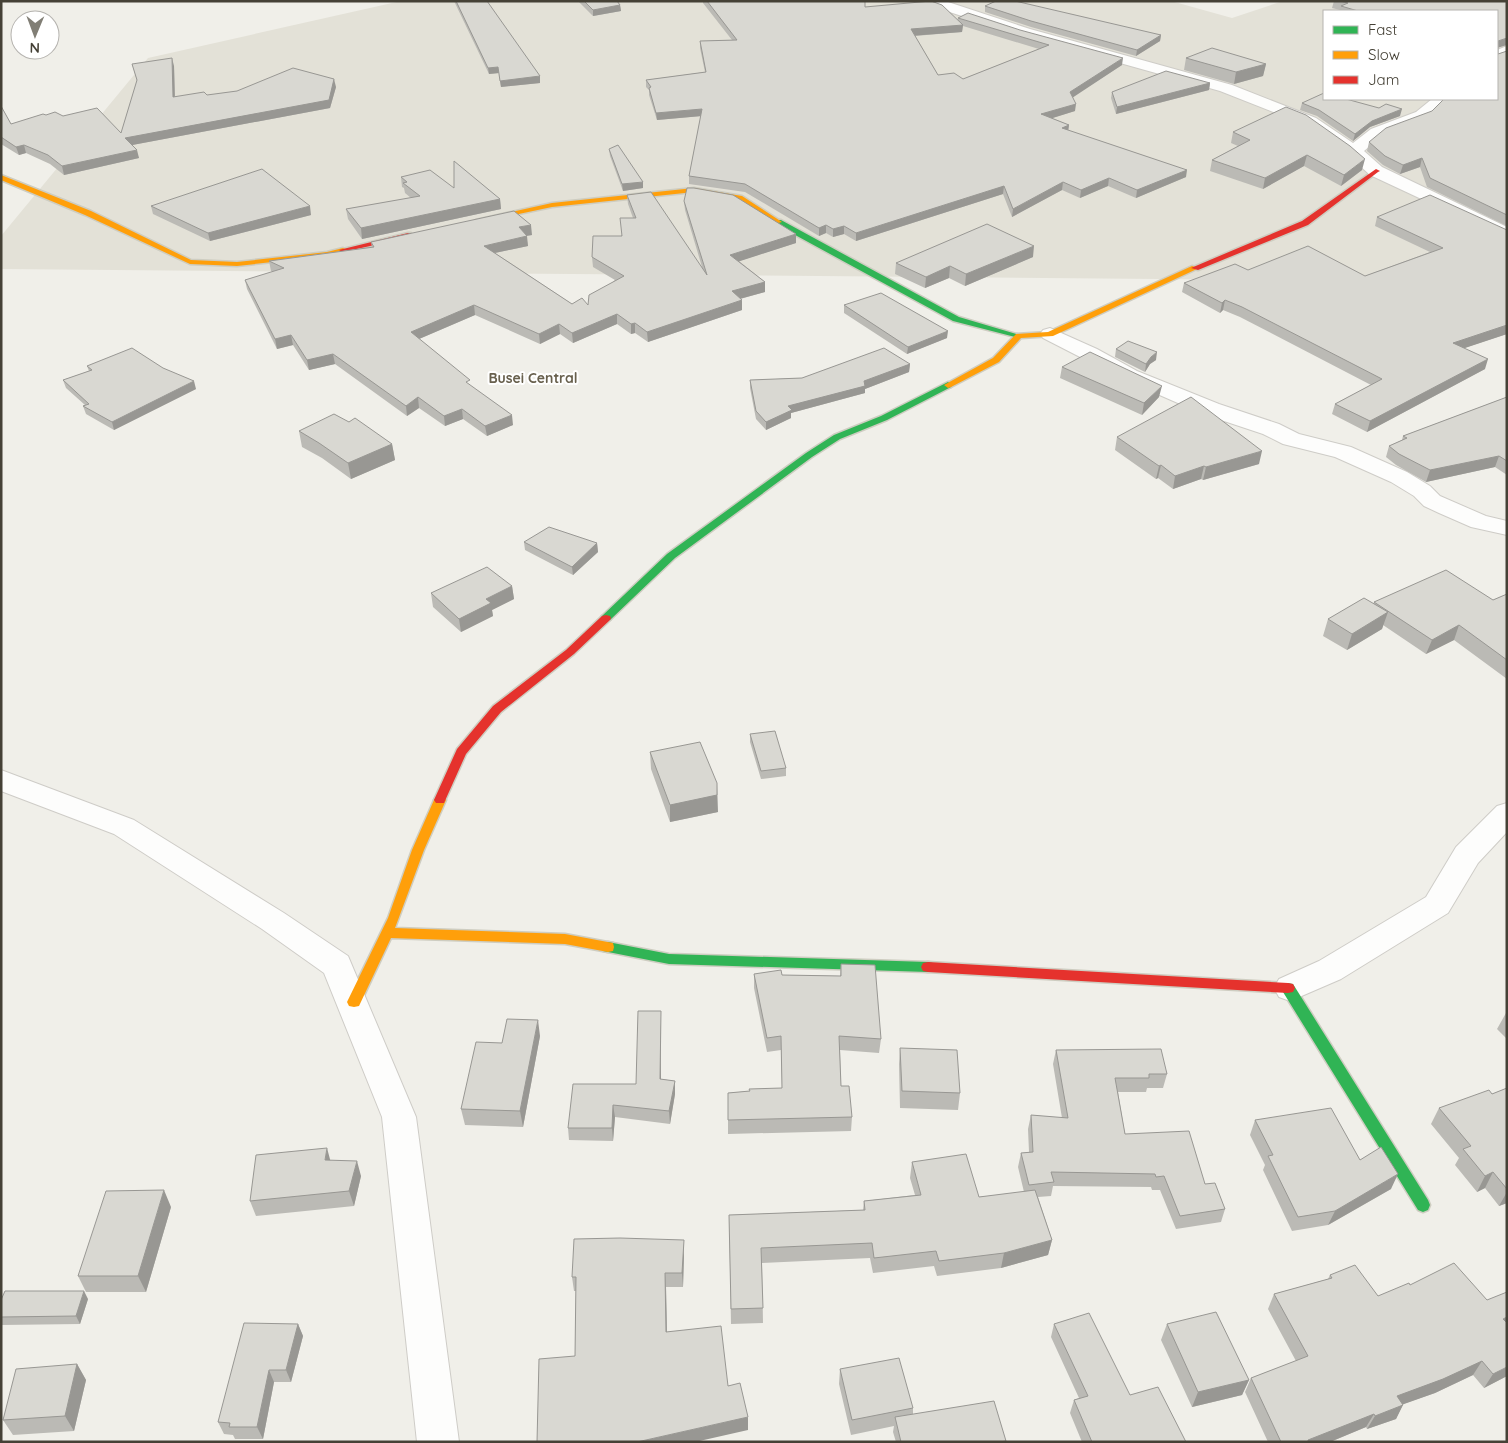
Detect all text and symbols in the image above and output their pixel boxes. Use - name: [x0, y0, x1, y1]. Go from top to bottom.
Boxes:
- north arrow: [10, 10, 60, 60]
- legend: [1323, 10, 1498, 100]
- text: Fast: [1368, 20, 1397, 39]
- text: N: [29, 39, 40, 57]
- text: Slow: [1368, 45, 1400, 64]
- text: Jam: [1368, 70, 1399, 89]
- district label: Busei Central: [488, 369, 578, 387]

